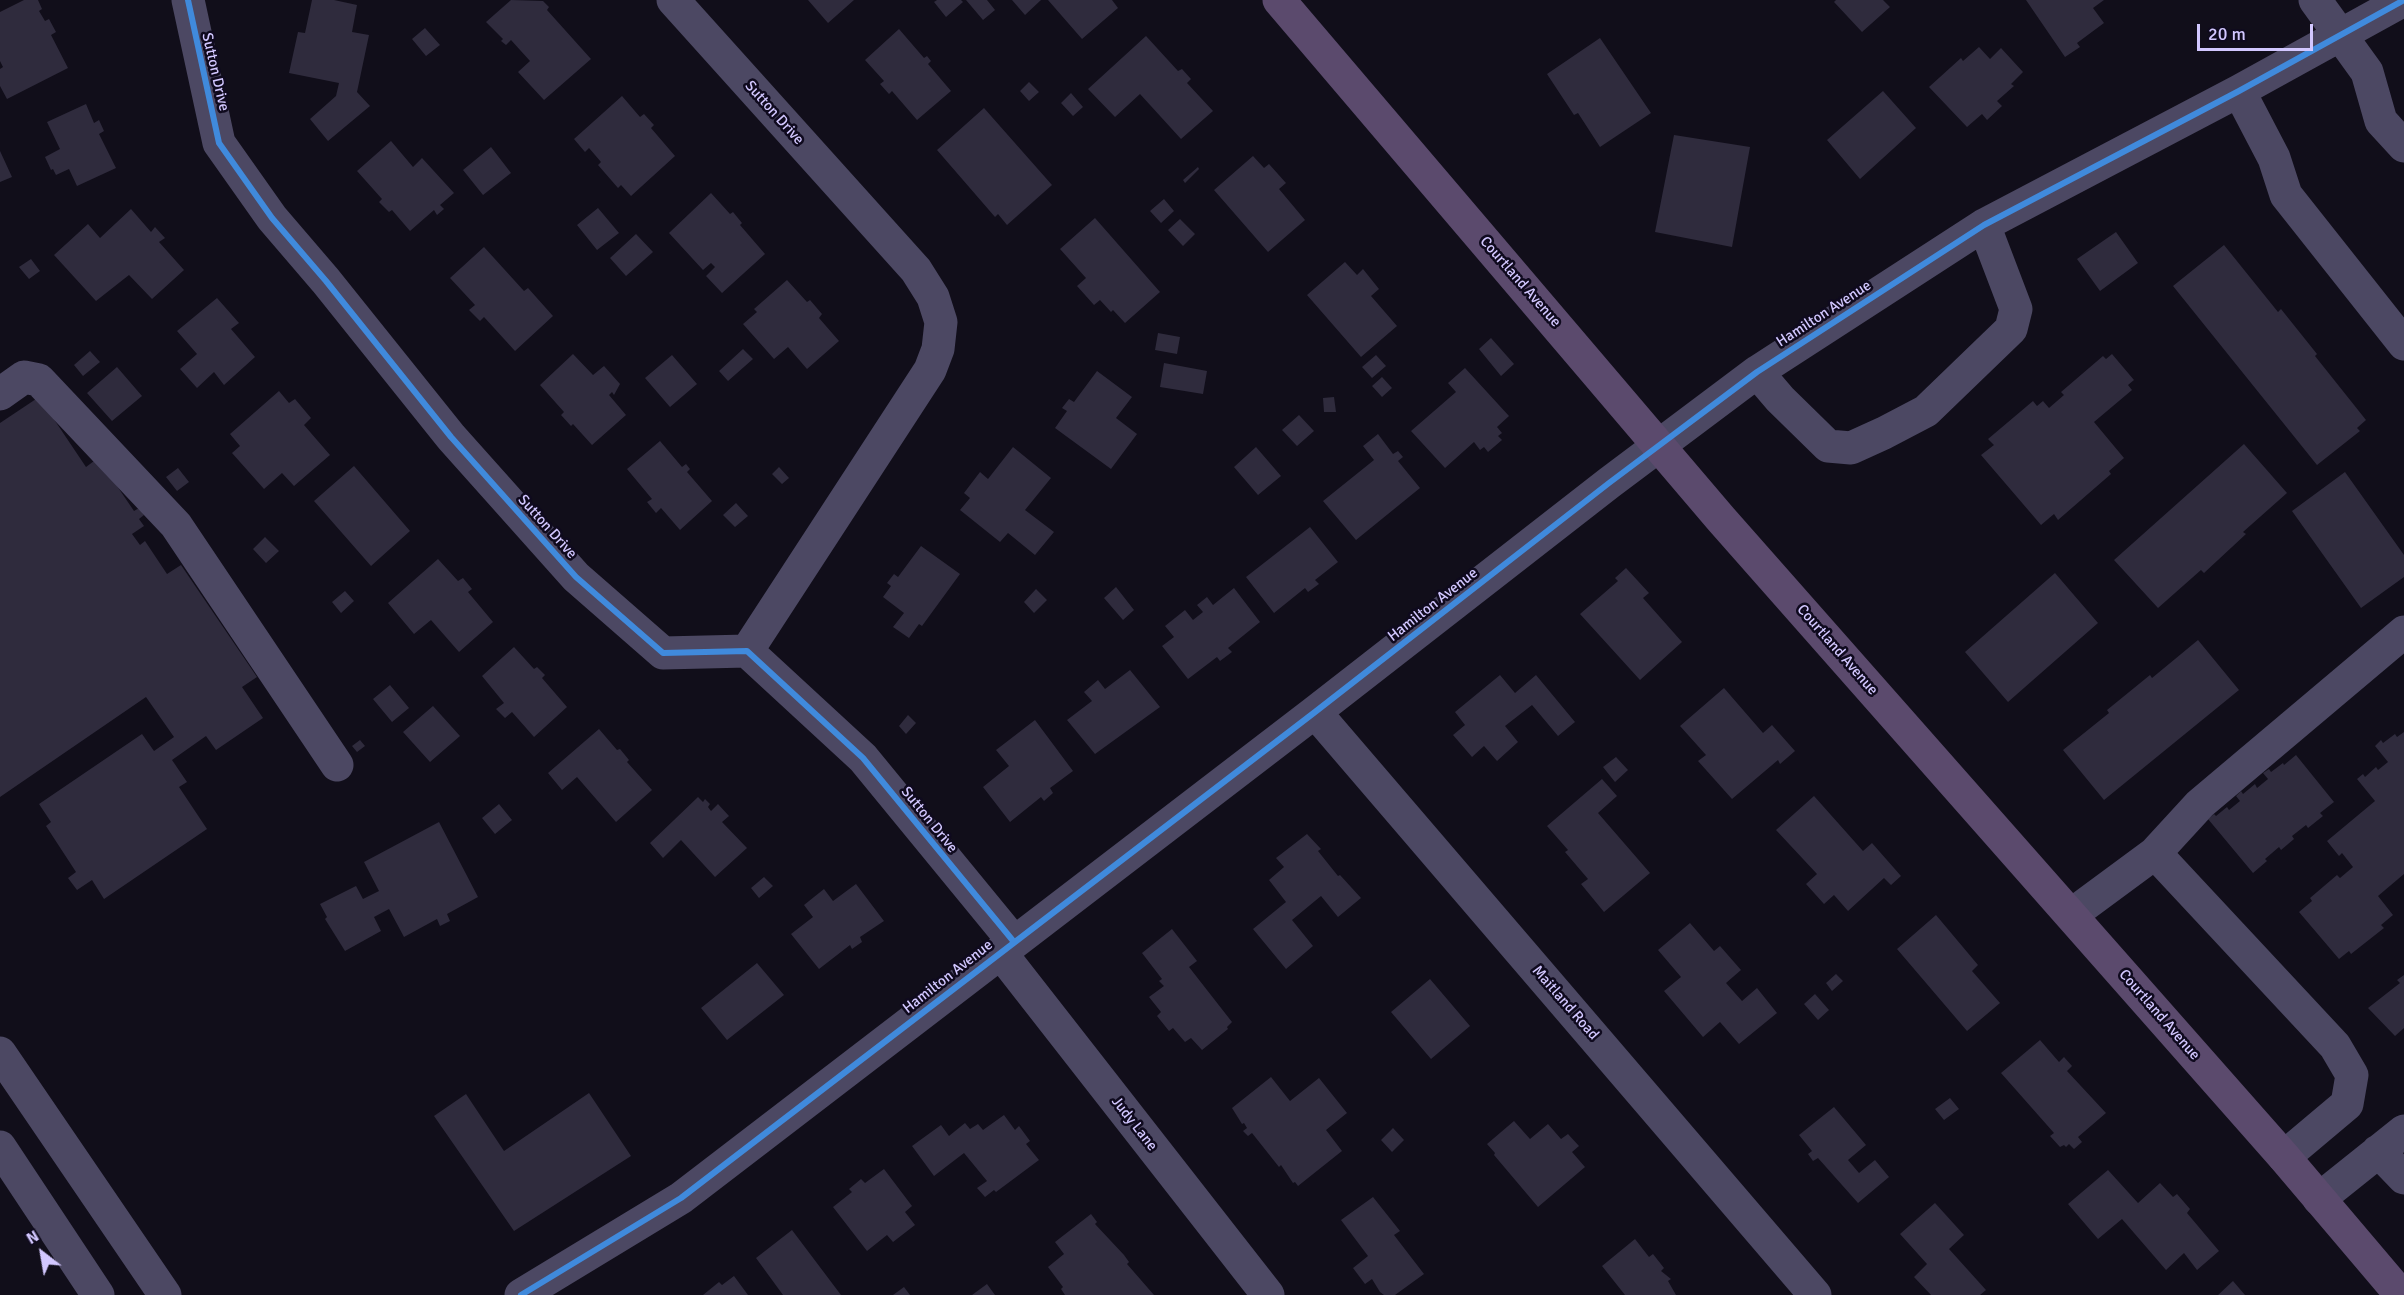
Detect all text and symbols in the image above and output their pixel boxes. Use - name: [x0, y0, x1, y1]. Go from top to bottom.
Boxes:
- scale bar: [2200, 12, 2316, 50]
- text: 20 m: [2208, 23, 2246, 45]
- street label: Sutton Drive: [197, 31, 233, 113]
- street label: Sutton Drive: [741, 77, 807, 149]
- street label: Courtland Avenue: [1476, 233, 1564, 331]
- street label: Hamilton Avenue: [1773, 277, 1875, 351]
- street label: Sutton Drive: [514, 491, 580, 563]
- street label: Hamilton Avenue: [1384, 564, 1482, 646]
- street label: Courtland Avenue: [1793, 601, 1881, 699]
- street label: Sutton Drive: [897, 783, 961, 857]
- street label: Hamilton Avenue: [899, 936, 997, 1018]
- street label: Maitland Road: [1528, 962, 1602, 1044]
- street label: Courtland Avenue: [2115, 966, 2203, 1064]
- street label: Judy Lane: [1107, 1093, 1161, 1155]
- north arrow: [12, 1223, 72, 1283]
- text: N: [23, 1226, 43, 1249]

